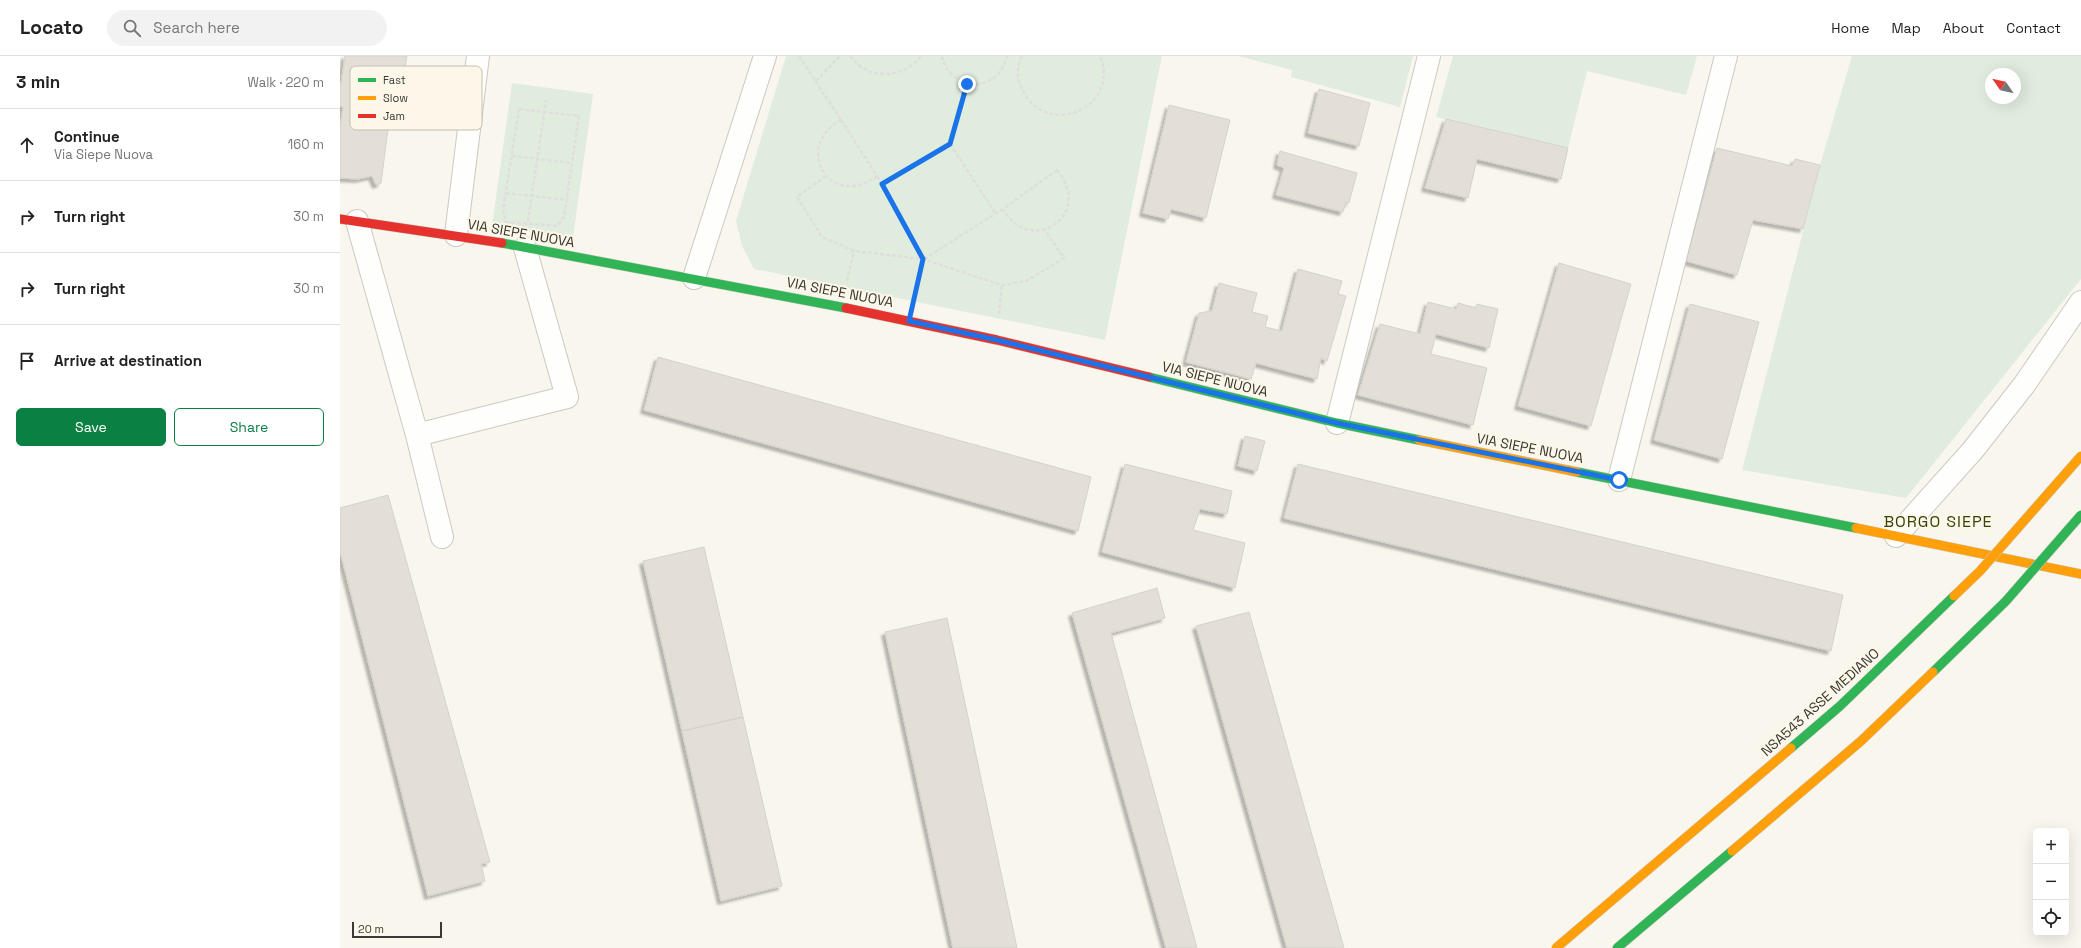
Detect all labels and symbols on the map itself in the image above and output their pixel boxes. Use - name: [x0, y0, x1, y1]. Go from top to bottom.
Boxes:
- legend: [350, 66, 482, 130]
- north arrow: [1985, 68, 2021, 104]
- text: Fast: [383, 73, 406, 87]
- route end: [958, 75, 976, 93]
- text: Slow: [383, 91, 408, 105]
- text: Jam: [383, 109, 405, 123]
- street label: VIA SIEPE NUOVA: [466, 215, 576, 251]
- street label: VIA SIEPE NUOVA: [785, 273, 895, 311]
- street label: VIA SIEPE NUOVA: [1160, 357, 1270, 401]
- street label: VIA SIEPE NUOVA: [1475, 429, 1585, 467]
- route start: [1610, 471, 1628, 489]
- district label: BORGO SIEPE: [1883, 511, 1993, 532]
- street label: NSA543 ASSE MEDIANO: [1757, 644, 1883, 760]
- scale bar: [352, 920, 442, 939]

